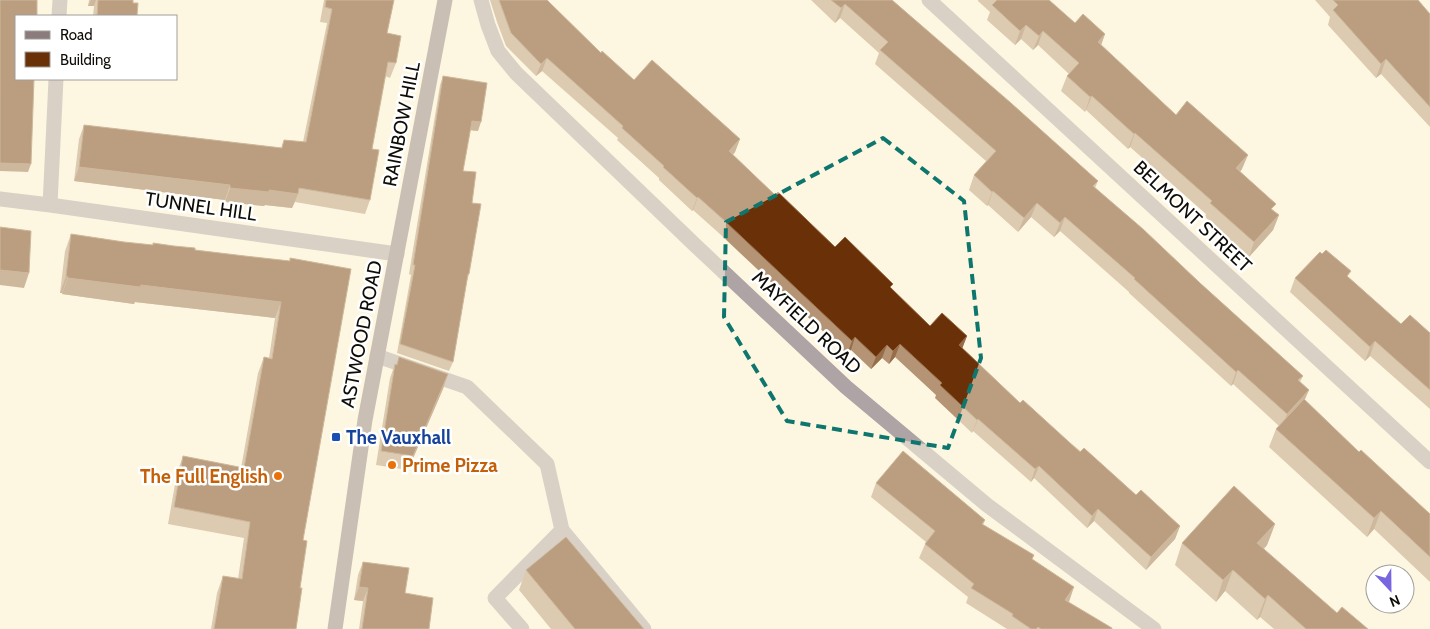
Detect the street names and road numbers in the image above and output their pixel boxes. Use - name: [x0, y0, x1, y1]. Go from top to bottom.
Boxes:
- street label: RAINBOW HILL: [378, 59, 425, 189]
- street label: BELMONT STREET: [1129, 156, 1256, 277]
- street label: TUNNEL HILL: [144, 187, 259, 226]
- street label: ASTWOOD ROAD: [336, 258, 387, 410]
- street label: MAYFIELD ROAD: [747, 266, 866, 379]

